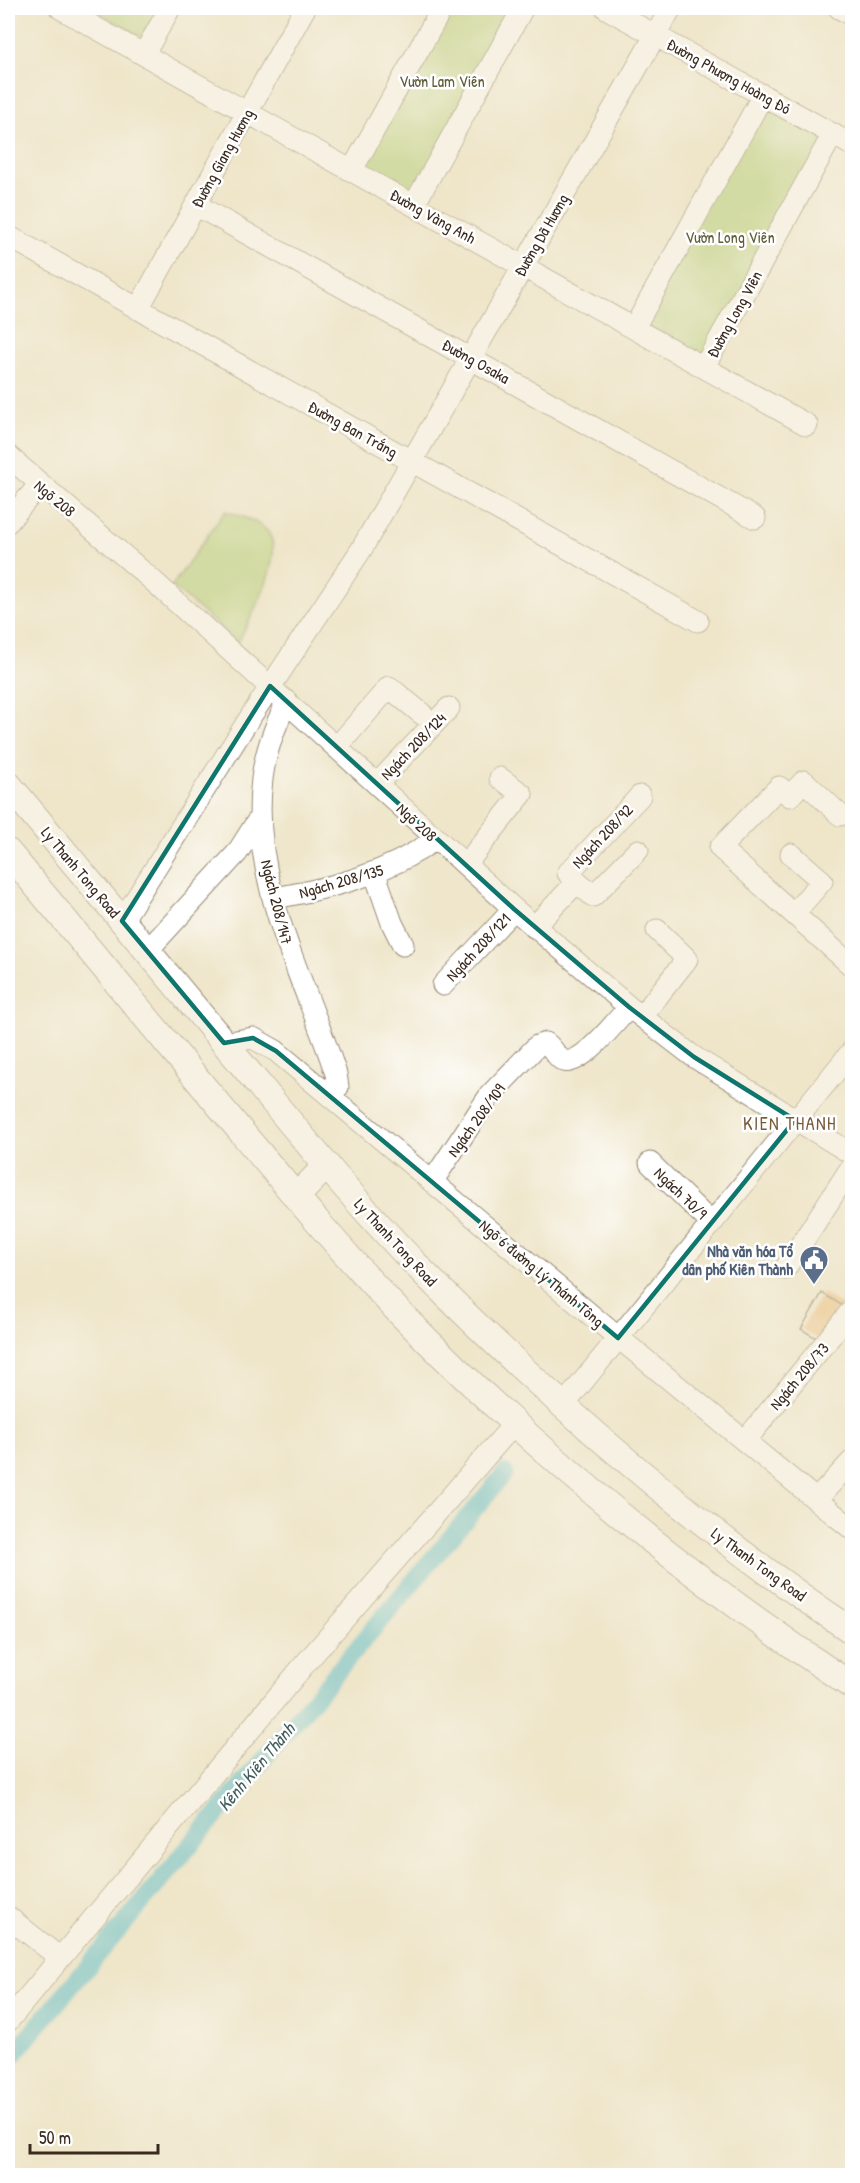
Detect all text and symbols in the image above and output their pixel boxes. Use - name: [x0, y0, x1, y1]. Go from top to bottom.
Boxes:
- street label: Đường Phượng Hoàng Đỏ: [663, 33, 795, 119]
- park label: Vườn Lam Viên: [399, 70, 485, 92]
- street label: Đường Giang Hương: [186, 105, 258, 211]
- street label: Đường Vàng Anh: [386, 183, 480, 249]
- street label: Đường Dã Hương: [508, 190, 574, 280]
- park label: Vườn Long Viên: [685, 226, 775, 248]
- street label: Đường Long Viên: [701, 267, 767, 361]
- street label: Đường Osaka: [438, 333, 514, 389]
- street label: Đường Ban Trắng: [304, 395, 402, 463]
- street label: Ngõ 208: [30, 474, 80, 522]
- street label: Ngách 208/124: [375, 707, 451, 785]
- street label: Ngõ 208: [392, 798, 442, 846]
- street label: Ngách 208/92: [567, 799, 638, 873]
- street label: Ly Thanh Tong Road: [36, 822, 126, 922]
- street label: Ngách 208/147: [256, 857, 298, 947]
- street label: Ngách 208/135: [296, 858, 386, 904]
- street label: Ngách 208/121: [441, 908, 515, 986]
- street label: Ngách 208/109: [442, 1079, 510, 1161]
- district label: KIEN THANH: [743, 1111, 837, 1136]
- street label: Ngách 70/9: [650, 1162, 713, 1224]
- street label: Ly Thanh Tong Road: [350, 1193, 442, 1291]
- street label: Ngõ 6 đường Lý Thánh Tông: [475, 1214, 609, 1332]
- place label: Nhà văn hóa Tổ dân phố Kiên Thành: [682, 1240, 794, 1281]
- public building icon: Nhà văn hóa Tổ dân phố Kiên Thành: [798, 1244, 830, 1286]
- street label: Ngách 208/73: [764, 1338, 834, 1414]
- street label: Ly Thanh Tong Road: [707, 1522, 811, 1606]
- water label: Kênh Kiên Thành: [212, 1716, 301, 1816]
- scale bar: [30, 2117, 158, 2155]
- text: 50 m: [39, 2125, 71, 2150]

